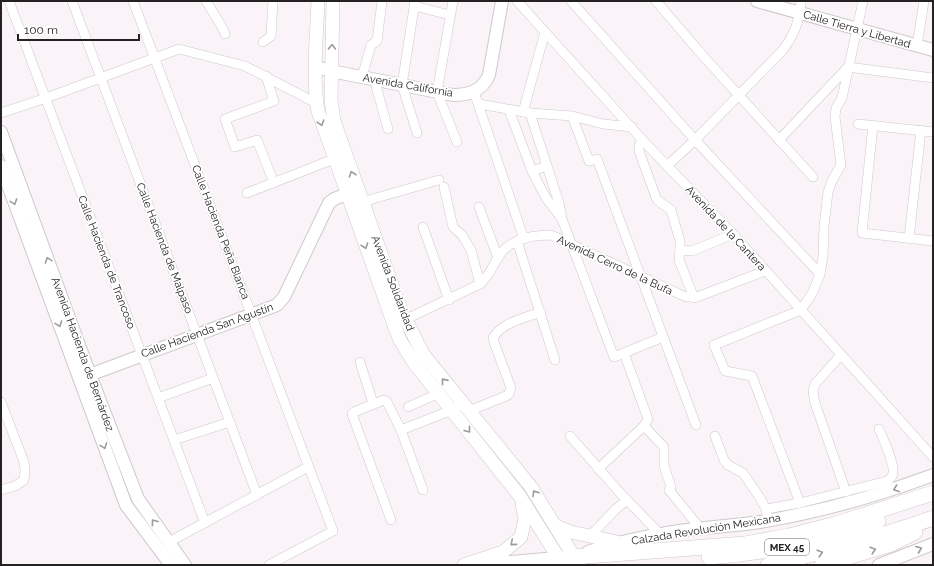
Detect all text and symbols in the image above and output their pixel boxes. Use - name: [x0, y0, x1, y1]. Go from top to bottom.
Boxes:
- street label: Calle Tierra y Libertad: [802, 8, 912, 51]
- scale bar: [18, 16, 139, 42]
- text: 100 m: [24, 23, 58, 37]
- one-way arrow: [328, 44, 336, 50]
- street label: Avenida California: [362, 71, 454, 100]
- one-way arrow: [316, 120, 325, 127]
- street label: Calle Hacienda Peña Blanca: [189, 163, 252, 301]
- one-way arrow: [349, 170, 357, 177]
- street label: Calle Hacienda de Malpaso: [134, 181, 196, 316]
- street label: Avenida de la Cantera: [683, 183, 768, 273]
- street label: Calle Hacienda de Trancoso: [75, 194, 138, 331]
- one-way arrow: [10, 199, 18, 206]
- street label: Avenida Cerro de la Bufa: [555, 233, 675, 298]
- street label: Avenida Solidaridad: [368, 234, 417, 333]
- one-way arrow: [360, 242, 369, 249]
- one-way arrow: [44, 256, 52, 263]
- street label: Avenida Hacienda de Bernárdez: [49, 275, 117, 434]
- street label: Calle Hacienda San Agustín: [139, 300, 275, 360]
- one-way arrow: [54, 321, 63, 328]
- one-way arrow: [442, 378, 449, 385]
- one-way arrow: [463, 426, 470, 433]
- one-way arrow: [100, 443, 108, 450]
- one-way arrow: [893, 484, 900, 492]
- one-way arrow: [532, 490, 539, 497]
- street label: Calzada Revolución Mexicana: [630, 511, 782, 548]
- one-way arrow: [151, 519, 159, 526]
- one-way arrow: [510, 539, 518, 546]
- road number: MEX 45: [765, 539, 809, 555]
- one-way arrow: [869, 546, 876, 555]
- one-way arrow: [915, 546, 923, 554]
- one-way arrow: [816, 549, 823, 557]

